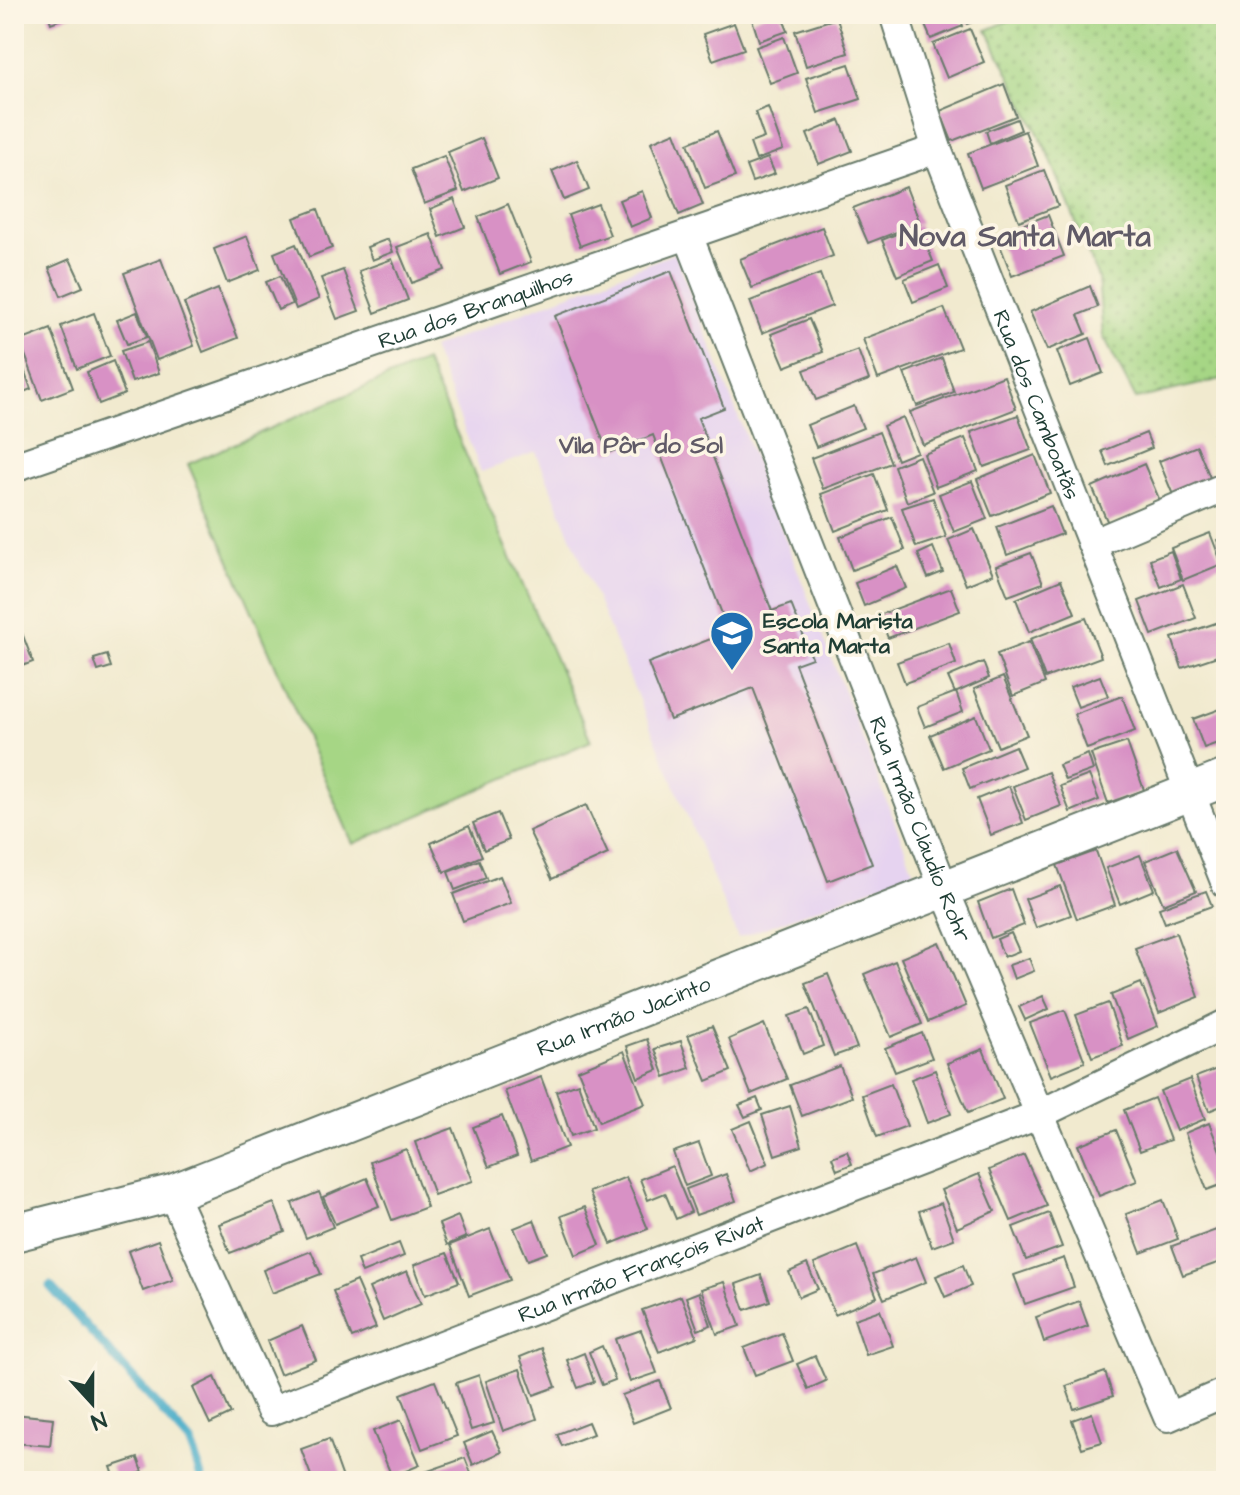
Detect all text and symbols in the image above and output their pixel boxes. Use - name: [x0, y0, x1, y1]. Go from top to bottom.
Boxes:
- district label: Nova Santa Marta: [899, 216, 1151, 258]
- street label: Rua dos Branquilhos: [374, 262, 577, 357]
- street label: Rua dos Camboatãs: [985, 305, 1087, 504]
- district label: Vila Pôr do Sol: [558, 429, 723, 463]
- place label: Escola Marista Santa Marta: [762, 606, 914, 662]
- school or university icon: Escola Marista Santa Marta: [708, 609, 756, 672]
- street label: Rua Irmão Cláudio Rohr: [861, 712, 979, 947]
- street label: Rua Irmão Jacinto: [532, 968, 716, 1065]
- street label: Rua Irmão François Rivat: [514, 1208, 769, 1331]
- north arrow: [52, 1363, 132, 1443]
- text: N: [86, 1403, 111, 1437]

